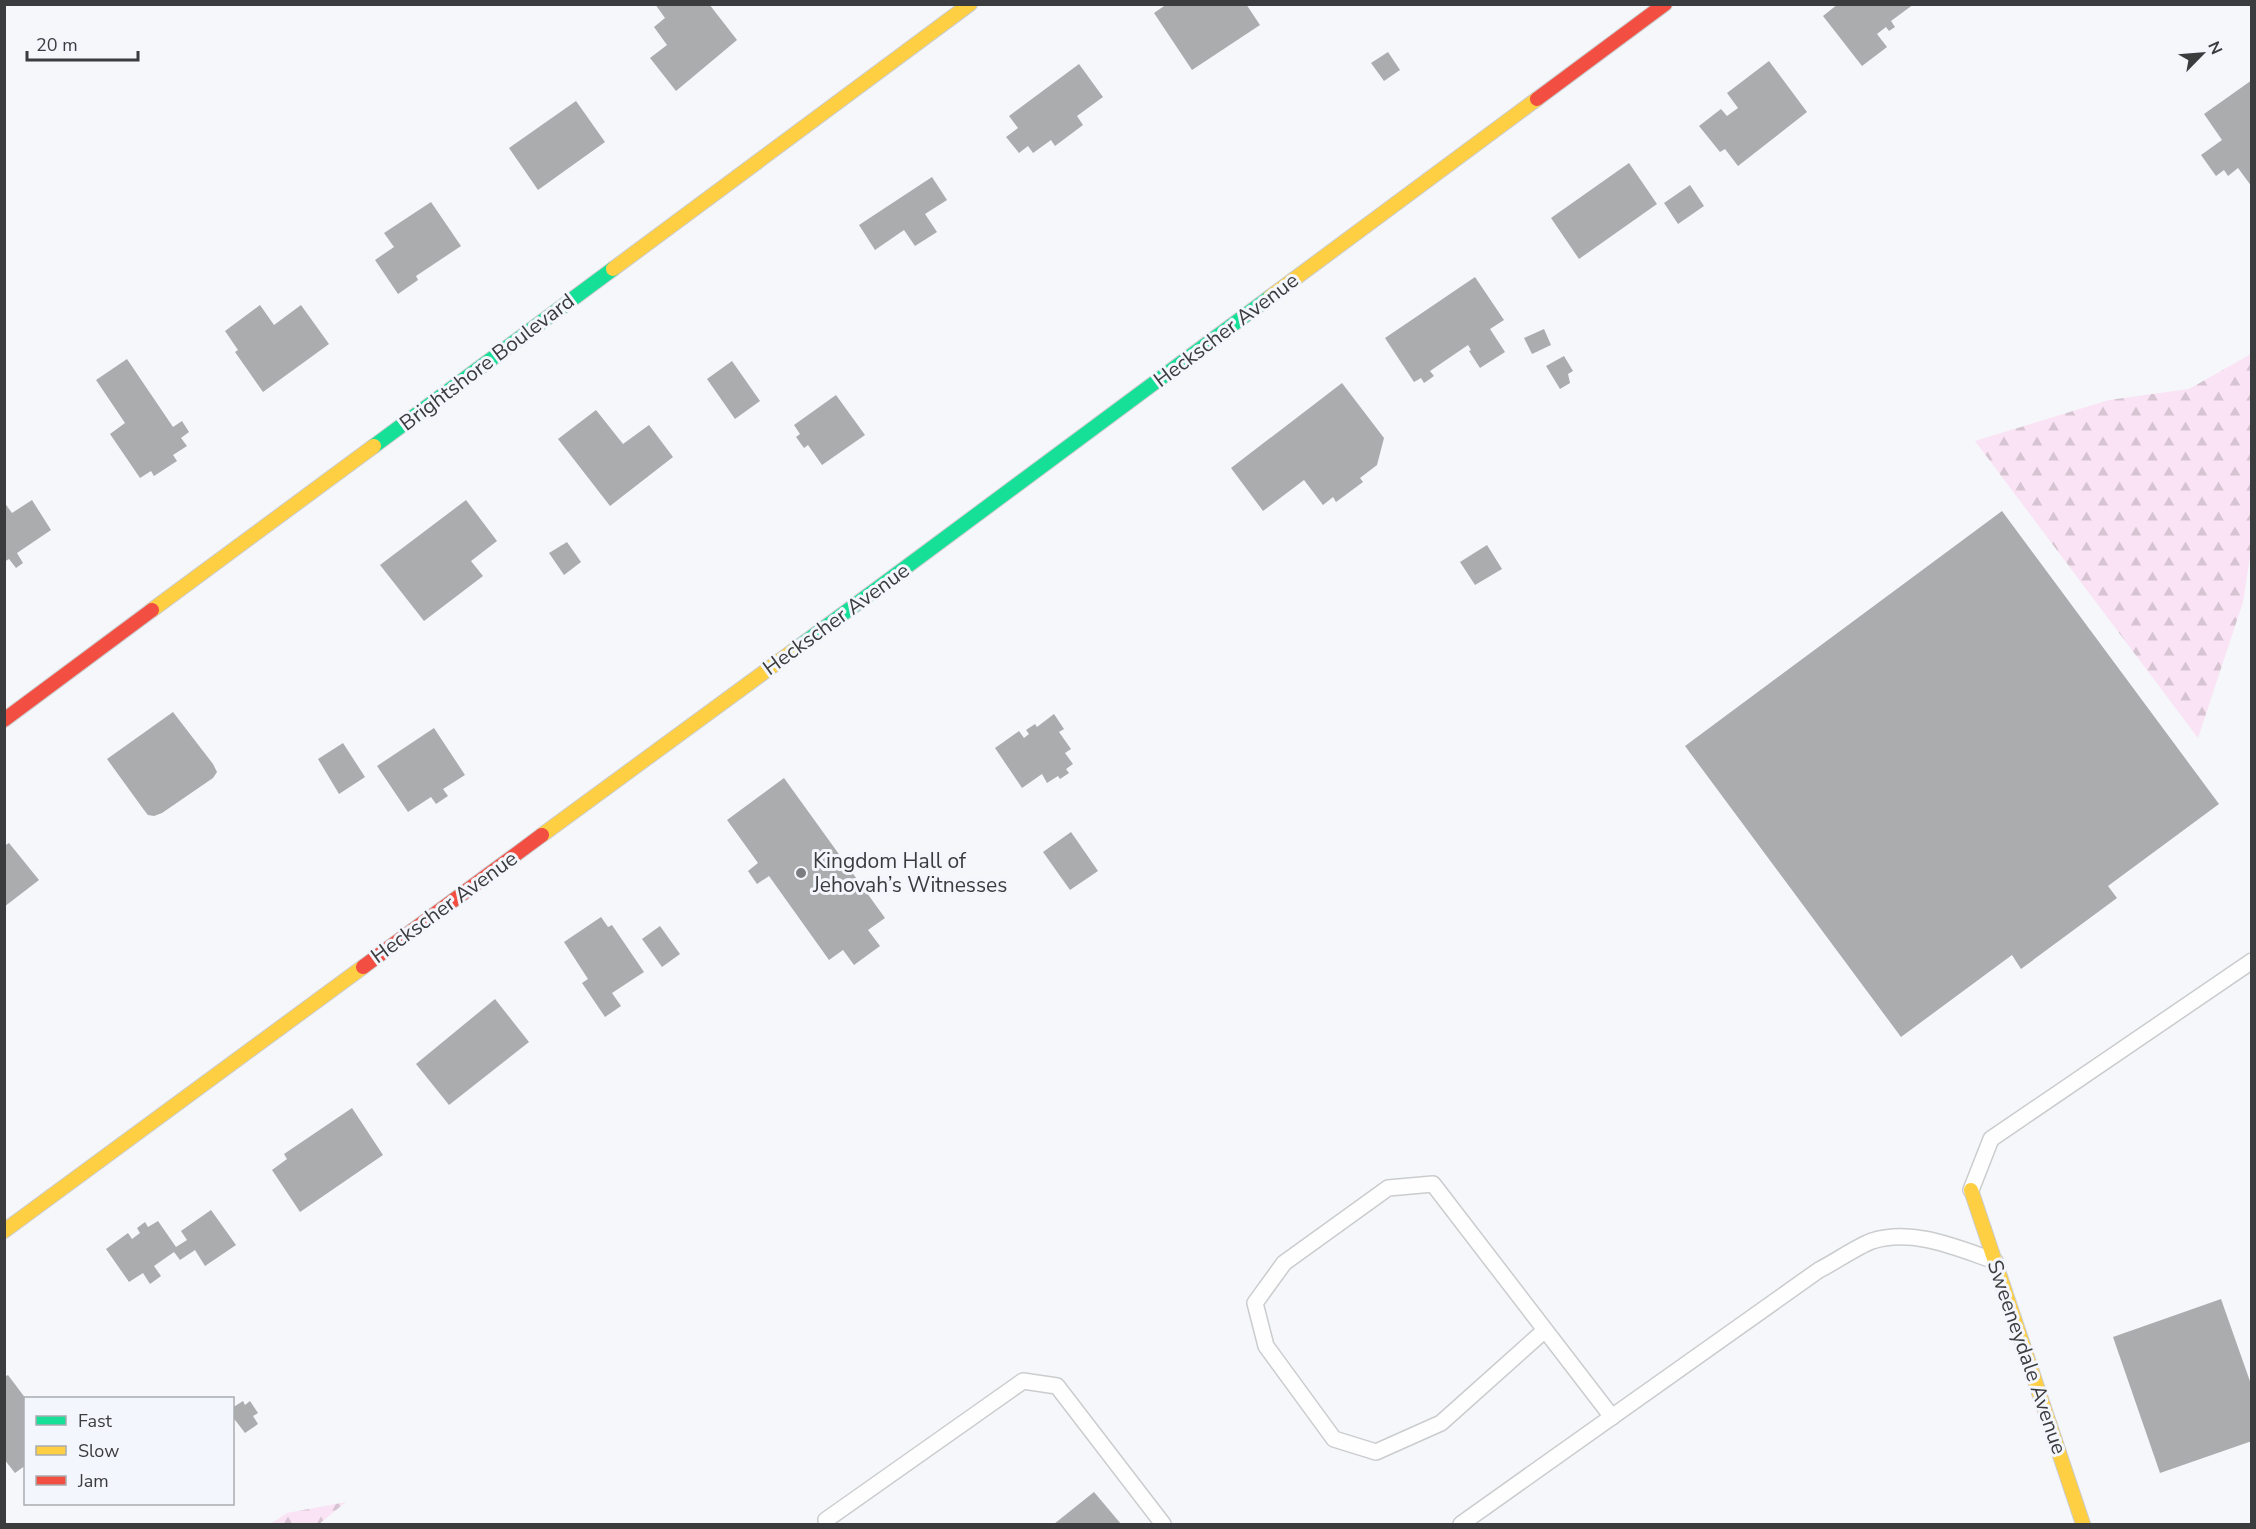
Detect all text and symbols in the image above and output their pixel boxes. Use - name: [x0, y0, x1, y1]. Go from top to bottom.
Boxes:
- scale bar: [27, 24, 138, 62]
- north arrow: [2172, 24, 2232, 84]
- text: 20 m: [36, 33, 78, 57]
- text: N: [2202, 38, 2227, 58]
- street label: Heckscher Avenue: [1148, 266, 1304, 394]
- street label: Brightshore Boulevard: [394, 287, 580, 437]
- street label: Heckscher Avenue: [757, 556, 915, 682]
- street label: Heckscher Avenue: [365, 844, 523, 970]
- place label: Kingdom Hall of Jehovah’s Witnesses: [812, 847, 1007, 899]
- marker: Kingdom Hall of Jehovah’s Witnesses: [794, 866, 808, 880]
- street label: Sweeneydale Avenue: [1981, 1256, 2073, 1458]
- legend: [24, 1397, 234, 1505]
- text: Fast: [78, 1409, 113, 1433]
- text: Slow: [78, 1439, 119, 1463]
- text: Jam: [77, 1469, 109, 1493]

